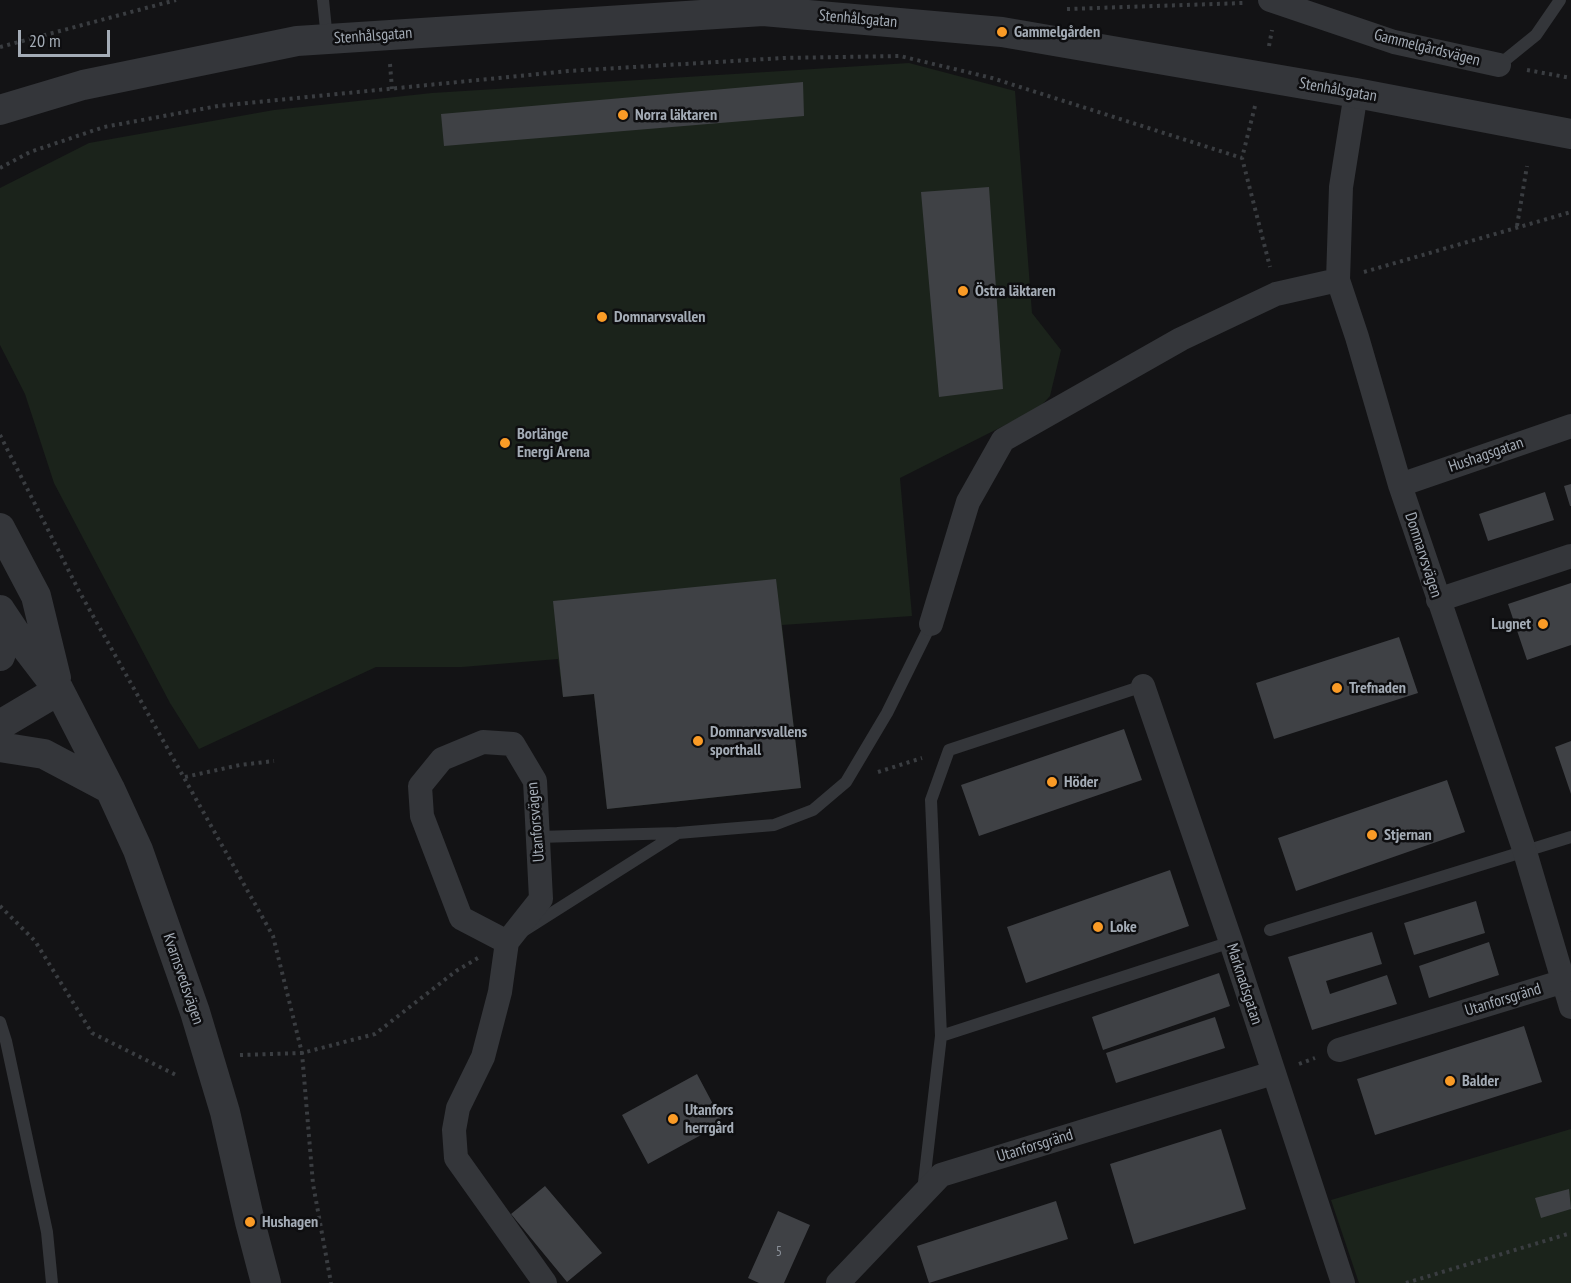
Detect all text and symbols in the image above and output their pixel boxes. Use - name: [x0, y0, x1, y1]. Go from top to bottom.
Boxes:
- street label: Stenhålsgatan: [818, 6, 898, 32]
- scale bar: [21, 18, 112, 56]
- place label: Gammelgården: [1014, 22, 1100, 42]
- street label: Stenhålsgatan: [333, 24, 413, 48]
- marker: Gammelgården: [995, 25, 1009, 39]
- street label: Gammelgårdsvägen: [1372, 26, 1482, 70]
- text: 20 m: [29, 29, 61, 52]
- street label: Stenhålsgatan: [1298, 74, 1378, 106]
- place label: Norra läktaren: [635, 105, 717, 125]
- marker: Norra läktaren: [616, 108, 630, 122]
- place label: Östra läktaren: [975, 281, 1056, 301]
- marker: Östra läktaren: [956, 284, 970, 298]
- place label: Domnarvsvallen: [614, 307, 706, 327]
- marker: Domnarvsvallen: [595, 310, 609, 324]
- place label: Borlänge Energi Arena: [517, 424, 590, 462]
- street label: Hushagsgatan: [1446, 433, 1526, 477]
- marker: Borlänge Energi Arena: [498, 436, 512, 450]
- street label: Domnarvsvägen: [1400, 510, 1446, 600]
- place label: Lugnet: [1491, 614, 1531, 634]
- marker: Lugnet: [1536, 617, 1550, 631]
- place label: Trefnaden: [1349, 678, 1406, 698]
- marker: Trefnaden: [1330, 681, 1344, 695]
- place label: Domnarvsvallens sporthall: [710, 722, 807, 760]
- marker: Domnarvsvallens sporthall: [691, 734, 705, 748]
- place label: Höder: [1064, 772, 1098, 792]
- marker: Höder: [1045, 775, 1059, 789]
- street label: Utanforsvägen: [523, 781, 549, 863]
- place label: Stjernan: [1384, 825, 1432, 845]
- marker: Stjernan: [1365, 828, 1379, 842]
- place label: Loke: [1110, 917, 1137, 937]
- marker: Loke: [1091, 920, 1105, 934]
- street label: Kvarnsvedsvägen: [158, 931, 208, 1027]
- street label: Marknadsgatan: [1222, 941, 1266, 1027]
- street label: Utanforsgränd: [1463, 979, 1543, 1021]
- place label: Balder: [1462, 1071, 1499, 1091]
- marker: Balder: [1443, 1074, 1457, 1088]
- place label: Utanfors herrgård: [685, 1100, 734, 1138]
- marker: Utanfors herrgård: [666, 1112, 680, 1126]
- street label: Utanforsgränd: [995, 1125, 1075, 1167]
- place label: Hushagen: [262, 1212, 318, 1232]
- marker: Hushagen: [243, 1215, 257, 1229]
- house number: 5: [776, 1244, 782, 1260]

